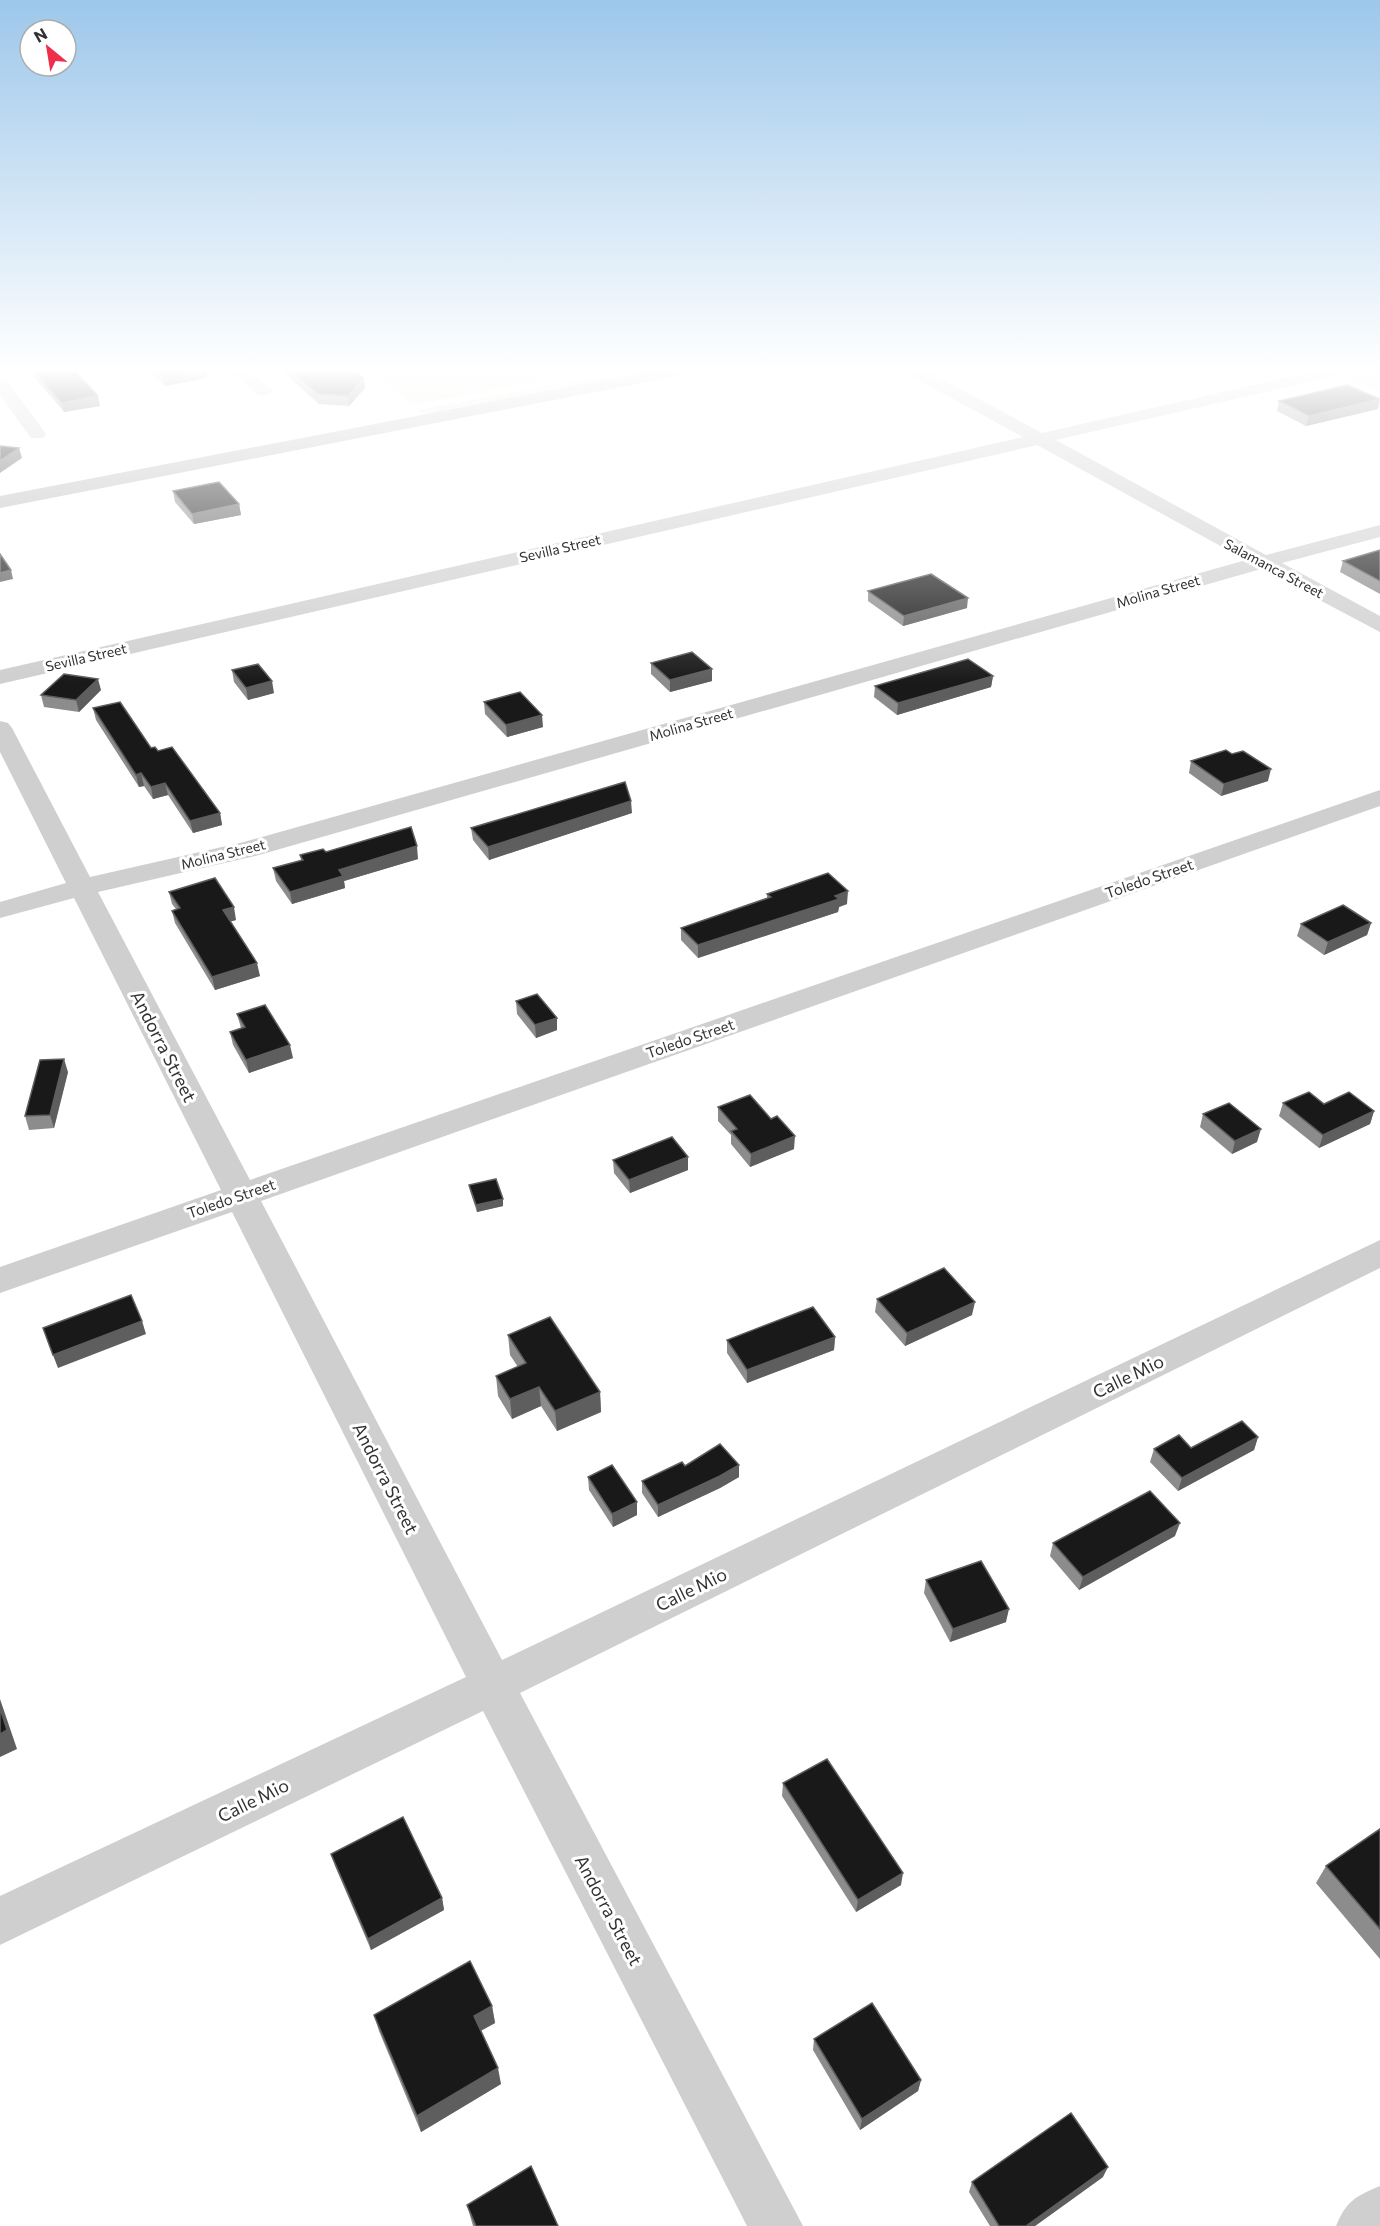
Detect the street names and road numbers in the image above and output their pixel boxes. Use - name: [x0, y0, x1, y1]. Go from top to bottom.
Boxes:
- street label: Sevilla Street: [518, 530, 603, 566]
- street label: Salamanca Street: [1221, 535, 1327, 602]
- street label: Molina Street: [1114, 571, 1202, 611]
- street label: Sevilla Street: [44, 639, 129, 675]
- street label: Molina Street: [647, 704, 735, 744]
- street label: Molina Street: [179, 835, 267, 873]
- street label: Toledo Street: [1103, 855, 1195, 901]
- street label: Andorra Street: [127, 987, 201, 1105]
- street label: Toledo Street: [644, 1015, 736, 1061]
- street label: Toledo Street: [185, 1175, 277, 1221]
- street label: Calle Mio: [1089, 1349, 1167, 1403]
- street label: Andorra Street: [349, 1419, 423, 1537]
- street label: Calle Mio: [652, 1562, 730, 1616]
- street label: Calle Mio: [214, 1773, 292, 1827]
- street label: Andorra Street: [571, 1851, 647, 1969]

